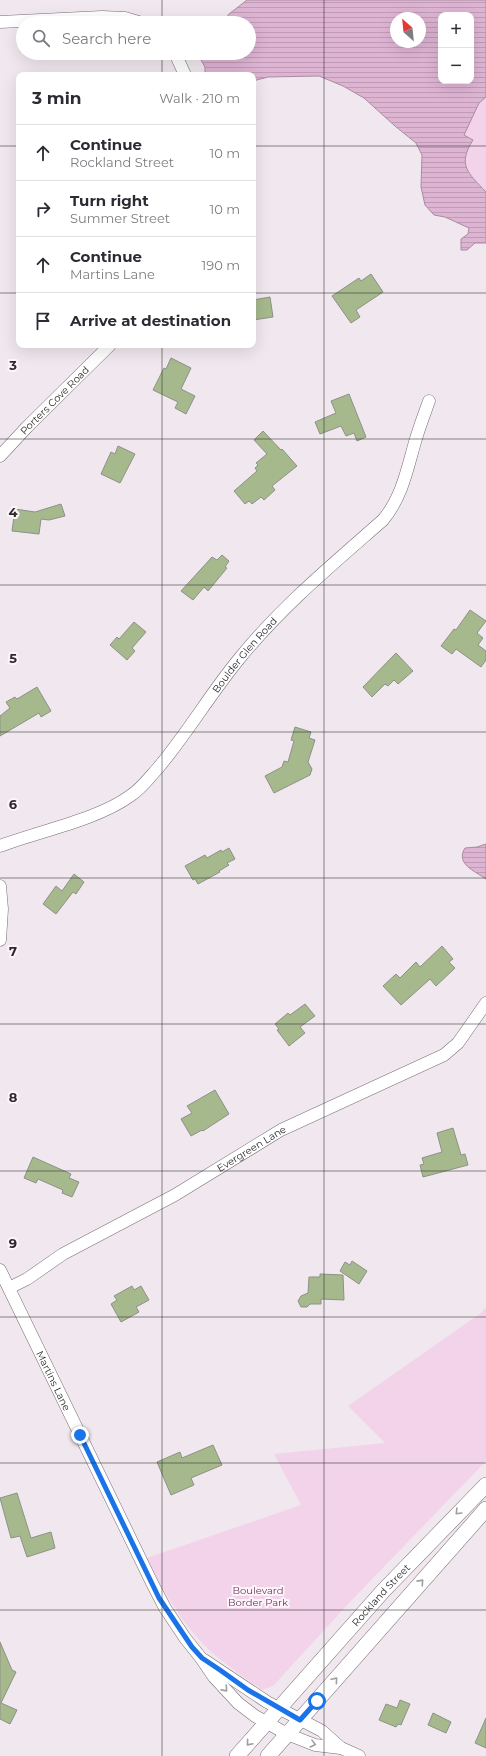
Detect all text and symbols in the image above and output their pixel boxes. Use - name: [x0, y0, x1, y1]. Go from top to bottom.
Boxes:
- north arrow: [390, 12, 426, 48]
- map controls: [438, 12, 474, 84]
- button: +: [438, 12, 474, 48]
- search box: [16, 16, 256, 60]
- icon: search: [30, 27, 52, 49]
- text: Search here: [62, 29, 151, 48]
- button: −: [438, 48, 474, 84]
- text: 3 min: [32, 88, 82, 108]
- text: Walk · 210 m: [159, 90, 240, 106]
- text: Continue: [70, 135, 142, 154]
- icon: ahead: [32, 142, 54, 164]
- text: 10 m: [210, 145, 240, 161]
- text: Rockland Street: [70, 154, 174, 170]
- text: Turn right: [70, 191, 149, 210]
- icon: right: [32, 198, 54, 220]
- text: 10 m: [210, 201, 240, 217]
- text: Summer Street: [70, 210, 170, 226]
- text: Continue: [70, 247, 142, 266]
- icon: ahead: [32, 254, 54, 276]
- text: 190 m: [202, 257, 240, 273]
- text: Martins Lane: [70, 266, 155, 282]
- icon: arrive: [32, 310, 54, 332]
- text: Arrive at destination: [70, 311, 231, 330]
- text: 3: [8, 357, 17, 373]
- street label: Porters Cove Road: [17, 363, 92, 437]
- text: 4: [9, 504, 18, 520]
- street label: Boulder Glen Road: [209, 614, 280, 695]
- text: 5: [9, 650, 17, 666]
- text: 6: [9, 796, 18, 812]
- text: 7: [9, 943, 17, 959]
- text: 8: [9, 1089, 18, 1105]
- street label: Evergreen Lane: [215, 1123, 288, 1175]
- text: 9: [9, 1235, 17, 1251]
- street label: Martins Lane: [33, 1349, 73, 1413]
- route end: [71, 1426, 89, 1444]
- one-way arrow: [456, 1507, 463, 1515]
- street label: Rockland Street: [349, 1561, 413, 1629]
- one-way arrow: [417, 1579, 424, 1587]
- park label: Boulevard Border Park: [228, 1584, 288, 1609]
- one-way arrow: [331, 1677, 338, 1684]
- one-way arrow: [220, 1685, 227, 1692]
- route start: [308, 1692, 326, 1710]
- one-way arrow: [246, 1738, 253, 1745]
- one-way arrow: [310, 1740, 317, 1748]

